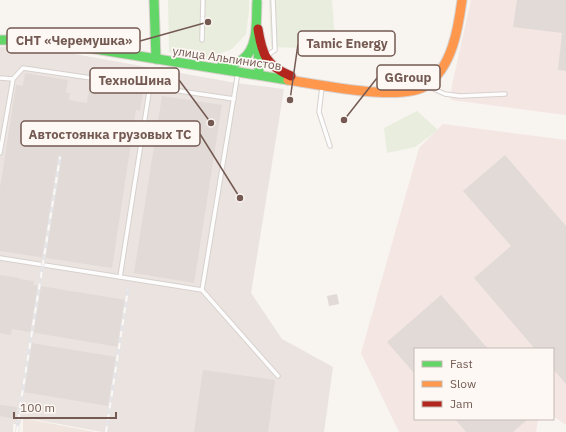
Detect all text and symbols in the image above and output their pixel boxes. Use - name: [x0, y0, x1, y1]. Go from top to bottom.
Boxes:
- callout: СНТ «Черемушка»: [7, 28, 140, 53]
- callout: Tamic Energy: [298, 31, 395, 56]
- text: СНТ «Черемушка»: [16, 32, 132, 49]
- text: Tamic Energy: [306, 35, 388, 52]
- street label: улица Альпинистов: [171, 43, 283, 73]
- callout: GGroup: [377, 65, 440, 90]
- callout: ТехноШина: [90, 68, 179, 93]
- text: GGroup: [385, 69, 432, 86]
- text: ТехноШина: [99, 72, 171, 89]
- callout: Автостоянка грузовых ТС: [21, 121, 200, 146]
- text: Автостоянка грузовых ТС: [29, 126, 192, 143]
- legend: [414, 348, 554, 420]
- text: Fast: [450, 356, 473, 371]
- text: Slow: [450, 376, 476, 391]
- scale bar: [14, 394, 116, 420]
- text: Jam: [450, 396, 473, 411]
- text: 100 m: [20, 400, 55, 415]

